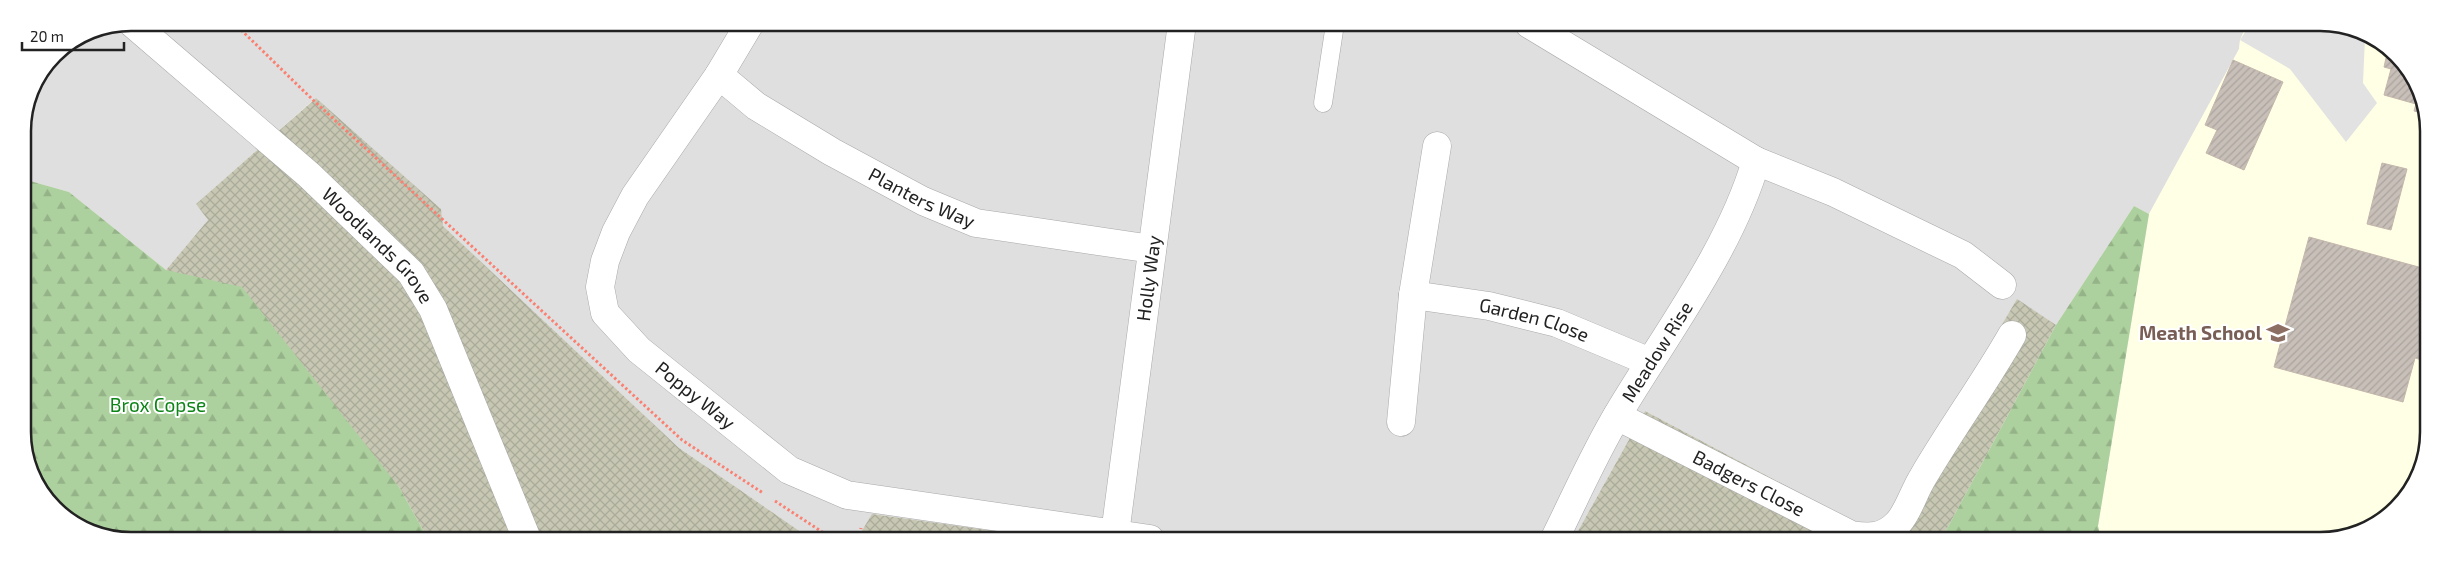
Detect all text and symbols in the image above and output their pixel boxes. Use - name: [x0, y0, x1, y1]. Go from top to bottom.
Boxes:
- scale bar: [22, 20, 125, 52]
- text: 20 m: [30, 27, 64, 45]
- street label: Planters Way: [865, 162, 979, 232]
- street label: Woodlands Grove: [318, 182, 439, 307]
- street label: Holly Way: [1131, 234, 1165, 322]
- street label: Garden Close: [1478, 293, 1593, 346]
- street label: Meadow Rise: [1616, 297, 1697, 406]
- school or university icon: Meath School: [2265, 320, 2291, 346]
- place label: Meath School: [2139, 321, 2263, 344]
- street label: Poppy Way: [651, 356, 740, 434]
- park label: Brox Copse: [110, 393, 206, 416]
- street label: Badgers Close: [1689, 445, 1809, 521]

